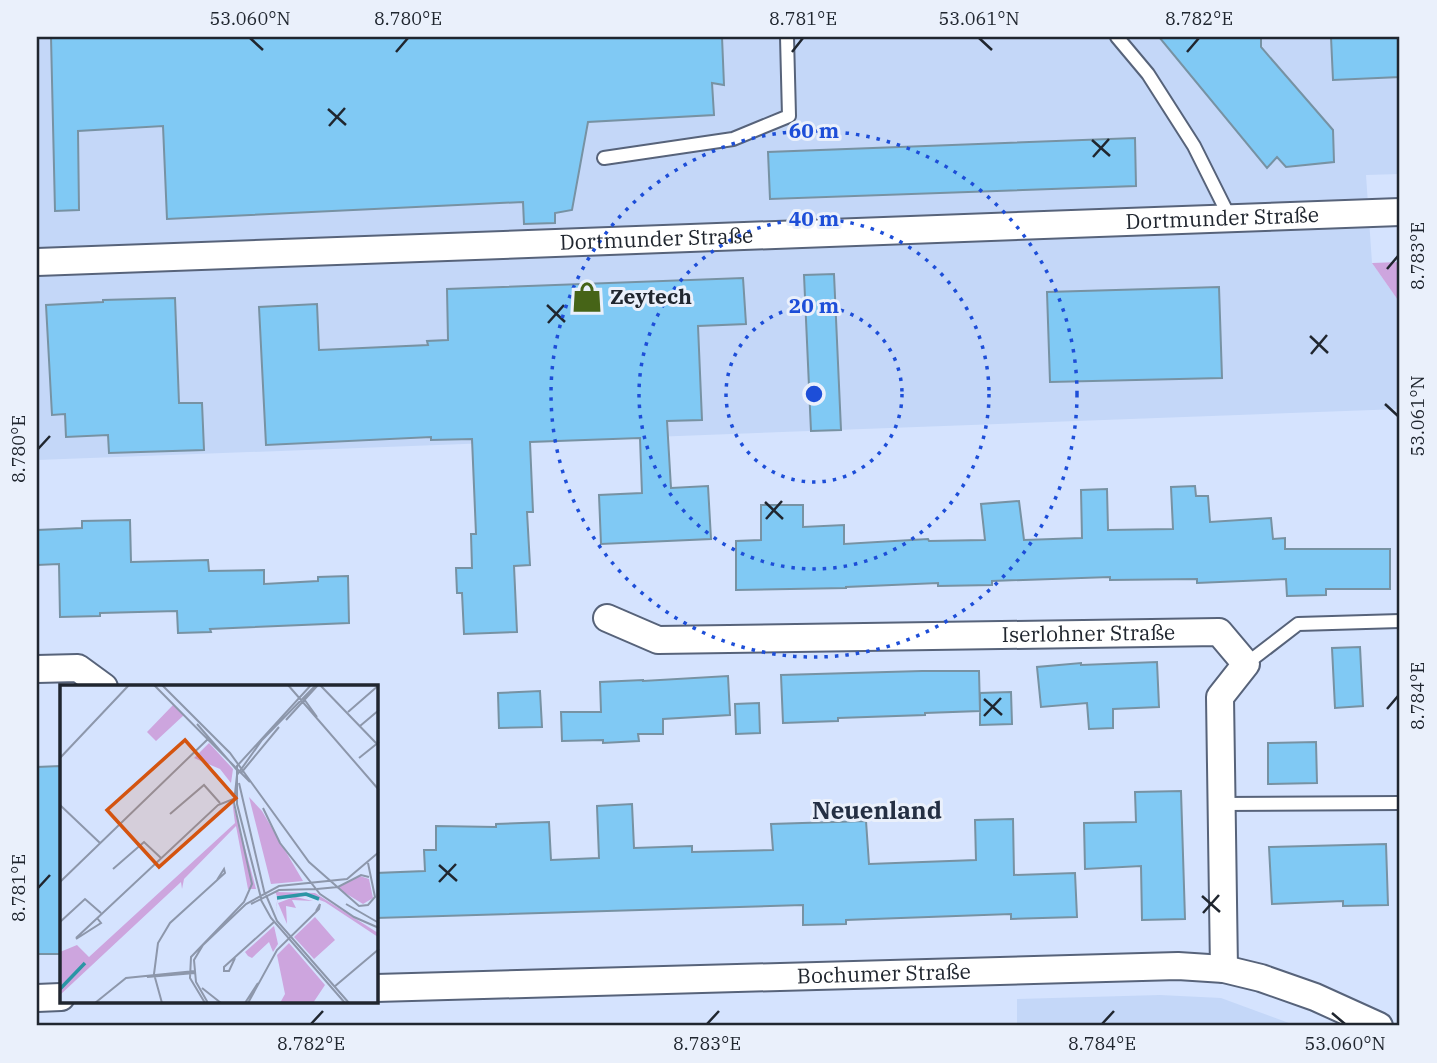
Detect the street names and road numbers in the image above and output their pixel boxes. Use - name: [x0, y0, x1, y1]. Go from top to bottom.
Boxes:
- street label: Dortmunder Straße: [1125, 200, 1319, 235]
- street label: Dortmunder Straße: [559, 221, 754, 256]
- street label: Iserlohner Straße: [1001, 618, 1175, 648]
- street label: Bochumer Straße: [796, 957, 971, 989]

